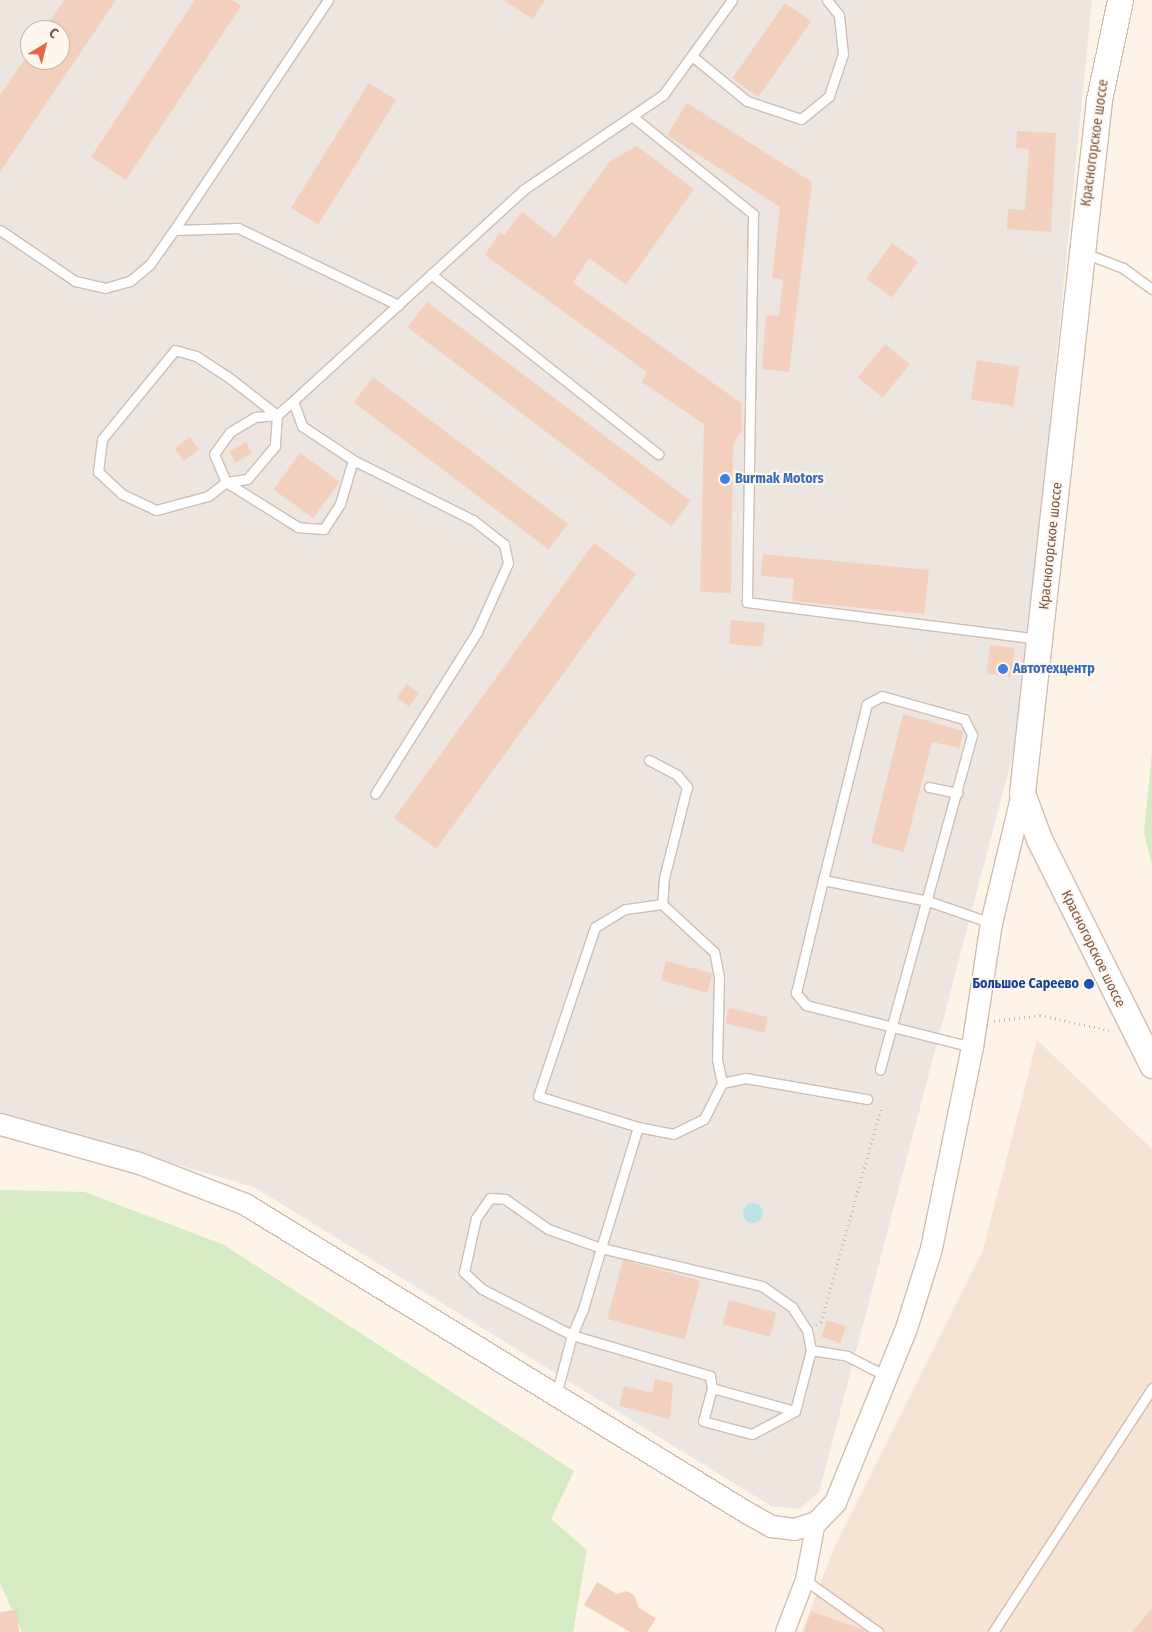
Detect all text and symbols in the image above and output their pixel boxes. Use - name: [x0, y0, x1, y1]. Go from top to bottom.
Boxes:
- north arrow: [20, 20, 70, 70]
- text: С: [46, 24, 61, 42]
- street label: Красногорское шоссе: [1078, 78, 1112, 208]
- place label: Burmak Motors: [735, 471, 824, 487]
- marker: Burmak Motors: [719, 473, 731, 485]
- street label: Красногорское шоссе: [1036, 481, 1066, 611]
- place label: Автотехцентр: [1013, 661, 1095, 677]
- marker: Автотехцентр: [997, 663, 1009, 675]
- street label: Красногорское шоссе: [1057, 888, 1129, 1010]
- place label: Большое Сареево: [972, 976, 1079, 992]
- marker: Большое Сареево: [1083, 978, 1095, 990]

